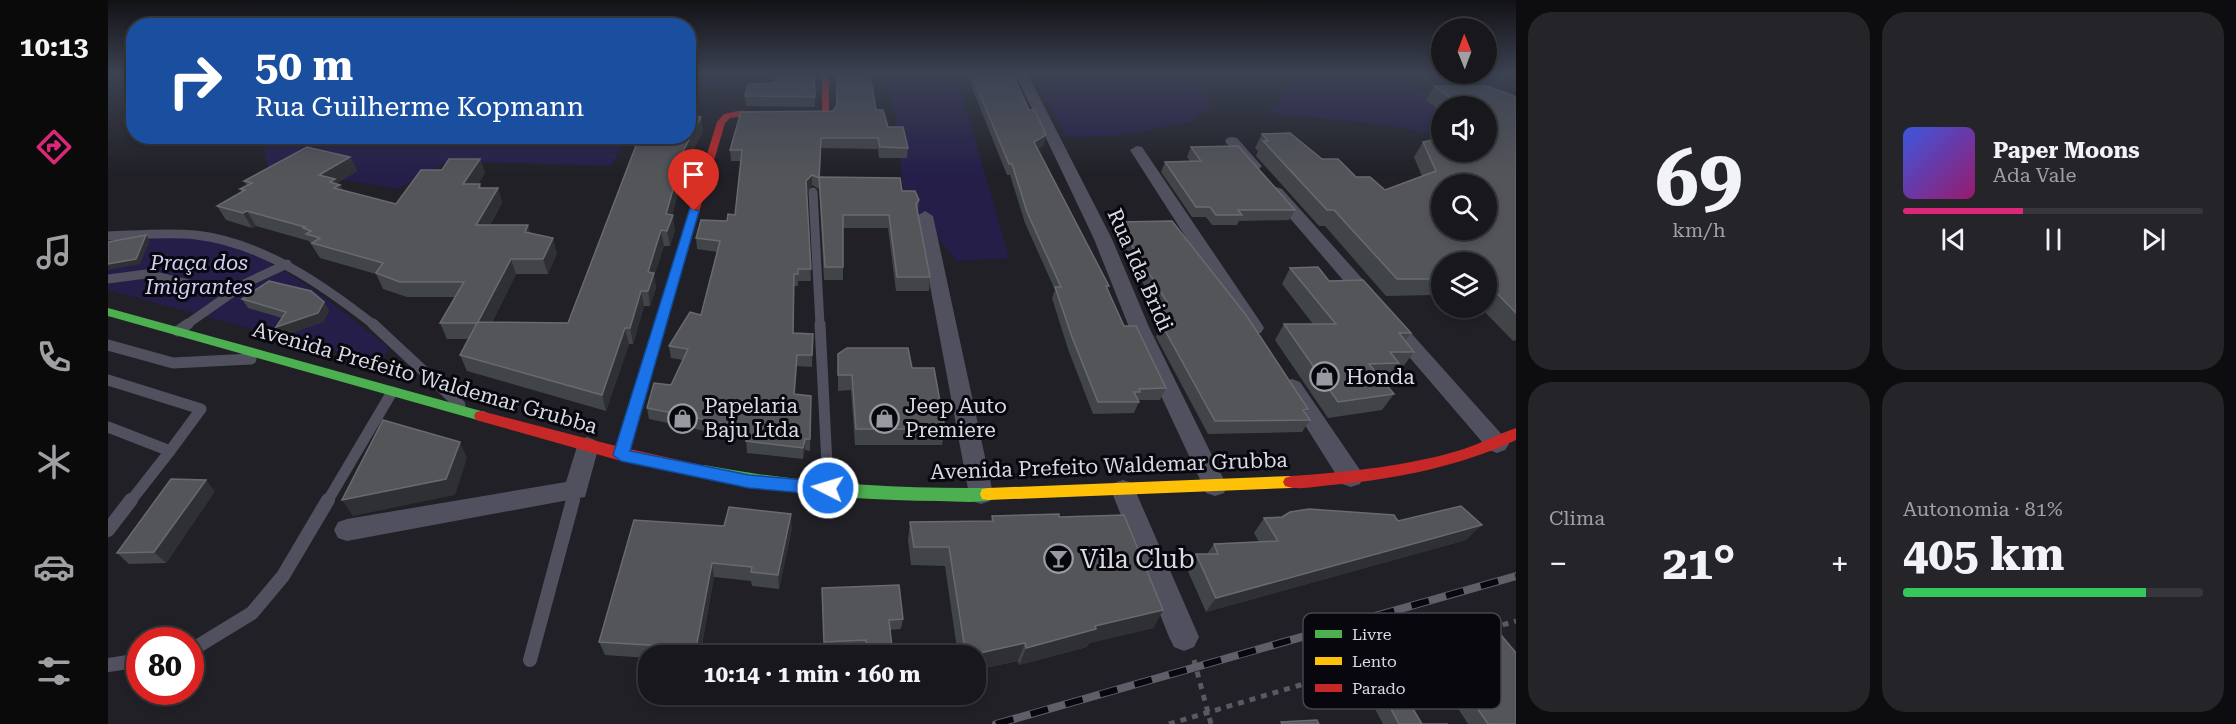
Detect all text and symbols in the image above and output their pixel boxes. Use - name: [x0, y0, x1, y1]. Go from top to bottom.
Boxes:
- north arrow: [1431, 18, 1497, 84]
- map controls: [1431, 18, 1497, 318]
- text: 10:13: [20, 31, 88, 63]
- text: 50 m: [255, 41, 353, 90]
- icon: right: [156, 42, 234, 120]
- text: Rua Guilherme Kopmann: [255, 91, 584, 123]
- button: sound: [1431, 96, 1497, 162]
- icon: directions: [33, 126, 75, 168]
- text: 69: [1655, 133, 1743, 224]
- text: Paper Moons: [1993, 138, 2140, 163]
- pin: [668, 149, 719, 211]
- icon: arrive: [677, 158, 710, 191]
- text: Ada Vale: [1993, 163, 2076, 187]
- button: search: [1431, 174, 1497, 240]
- street label: Rua Ida Bridi: [1102, 205, 1178, 335]
- text: km/h: [1672, 218, 1726, 242]
- icon: previous: [1937, 223, 1970, 256]
- icon: pause: [2037, 223, 2070, 256]
- icon: next: [2137, 223, 2170, 256]
- icon: music: [33, 231, 75, 273]
- park label: Praça dos Imigrantes: [144, 251, 253, 299]
- button: layers: [1431, 252, 1497, 318]
- street label: Avenida Prefeito Waldemar Grubba: [250, 317, 601, 439]
- icon: phone: [33, 336, 75, 378]
- shop icon: Honda: [1309, 361, 1341, 393]
- place label: Honda: [1346, 365, 1415, 389]
- place label: Papelaria Baju Ltda: [704, 394, 800, 442]
- place label: Jeep Auto Premiere: [905, 394, 1007, 442]
- shop icon: Papelaria Baju Ltda: [667, 402, 699, 434]
- shop icon: Jeep Auto Premiere: [868, 402, 900, 434]
- icon: climate: [33, 441, 75, 483]
- street label: Avenida Prefeito Waldemar Grubba: [930, 448, 1289, 484]
- position arrow: [796, 456, 860, 520]
- text: Autonomia · 81%: [1903, 497, 2063, 521]
- text: Clima: [1549, 506, 1605, 530]
- text: 405 km: [1903, 528, 2064, 581]
- text: 21°: [1663, 537, 1735, 590]
- bar icon: Vila Club: [1043, 543, 1075, 575]
- place label: Vila Club: [1080, 544, 1195, 574]
- text: −: [1549, 544, 1567, 583]
- text: +: [1831, 544, 1849, 583]
- icon: car: [33, 546, 75, 588]
- legend: [1303, 613, 1501, 709]
- text: Livre: [1352, 625, 1392, 644]
- speed limit sign: 80: [126, 627, 204, 705]
- icon: filters: [33, 650, 75, 692]
- text: Lento: [1352, 652, 1397, 671]
- text: 10:14 · 1 min · 160 m: [703, 662, 921, 687]
- text: Parado: [1352, 679, 1406, 698]

